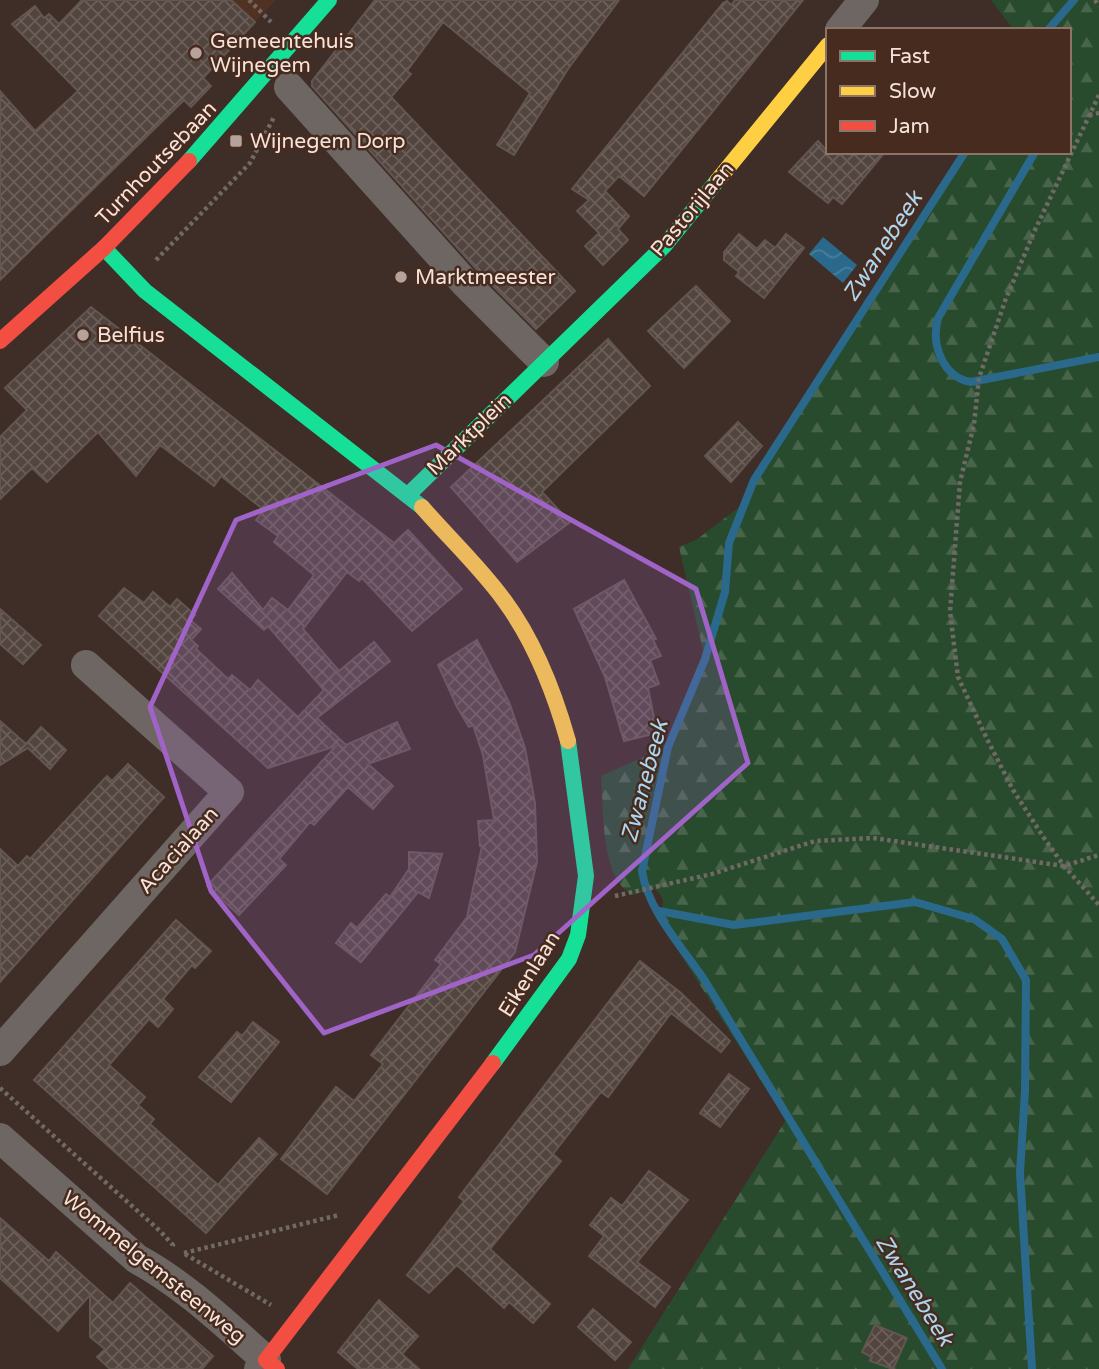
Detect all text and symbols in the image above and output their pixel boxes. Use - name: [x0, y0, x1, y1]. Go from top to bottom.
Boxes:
- legend: [826, 28, 1071, 154]
- place label: Gemeentehuis Wijnegem: [210, 29, 354, 78]
- text: Fast: [889, 44, 930, 69]
- marker: Gemeentehuis Wijnegem: [188, 45, 204, 61]
- text: Slow: [889, 79, 937, 104]
- street label: Turnhoutsebaan: [91, 96, 222, 231]
- text: Jam: [889, 114, 930, 139]
- place label: Wijnegem Dorp: [250, 129, 406, 154]
- marker: Wijnegem Dorp: [228, 133, 244, 149]
- street label: Pastorijlaan: [645, 157, 739, 262]
- water label: Zwanebeek: [837, 185, 930, 307]
- place label: Marktmeester: [415, 265, 555, 290]
- marker: Marktmeester: [393, 269, 409, 285]
- place label: Belfius: [97, 323, 165, 348]
- marker: Belfius: [75, 327, 91, 343]
- street label: Marktplein: [422, 388, 517, 481]
- water label: Zwanebeek: [615, 715, 675, 846]
- street label: Acacialaan: [133, 802, 224, 899]
- street label: Eikenlaan: [493, 927, 566, 1022]
- street label: Wommelgemsteenweg: [57, 1186, 251, 1349]
- water label: Zwanebeek: [869, 1230, 960, 1353]

